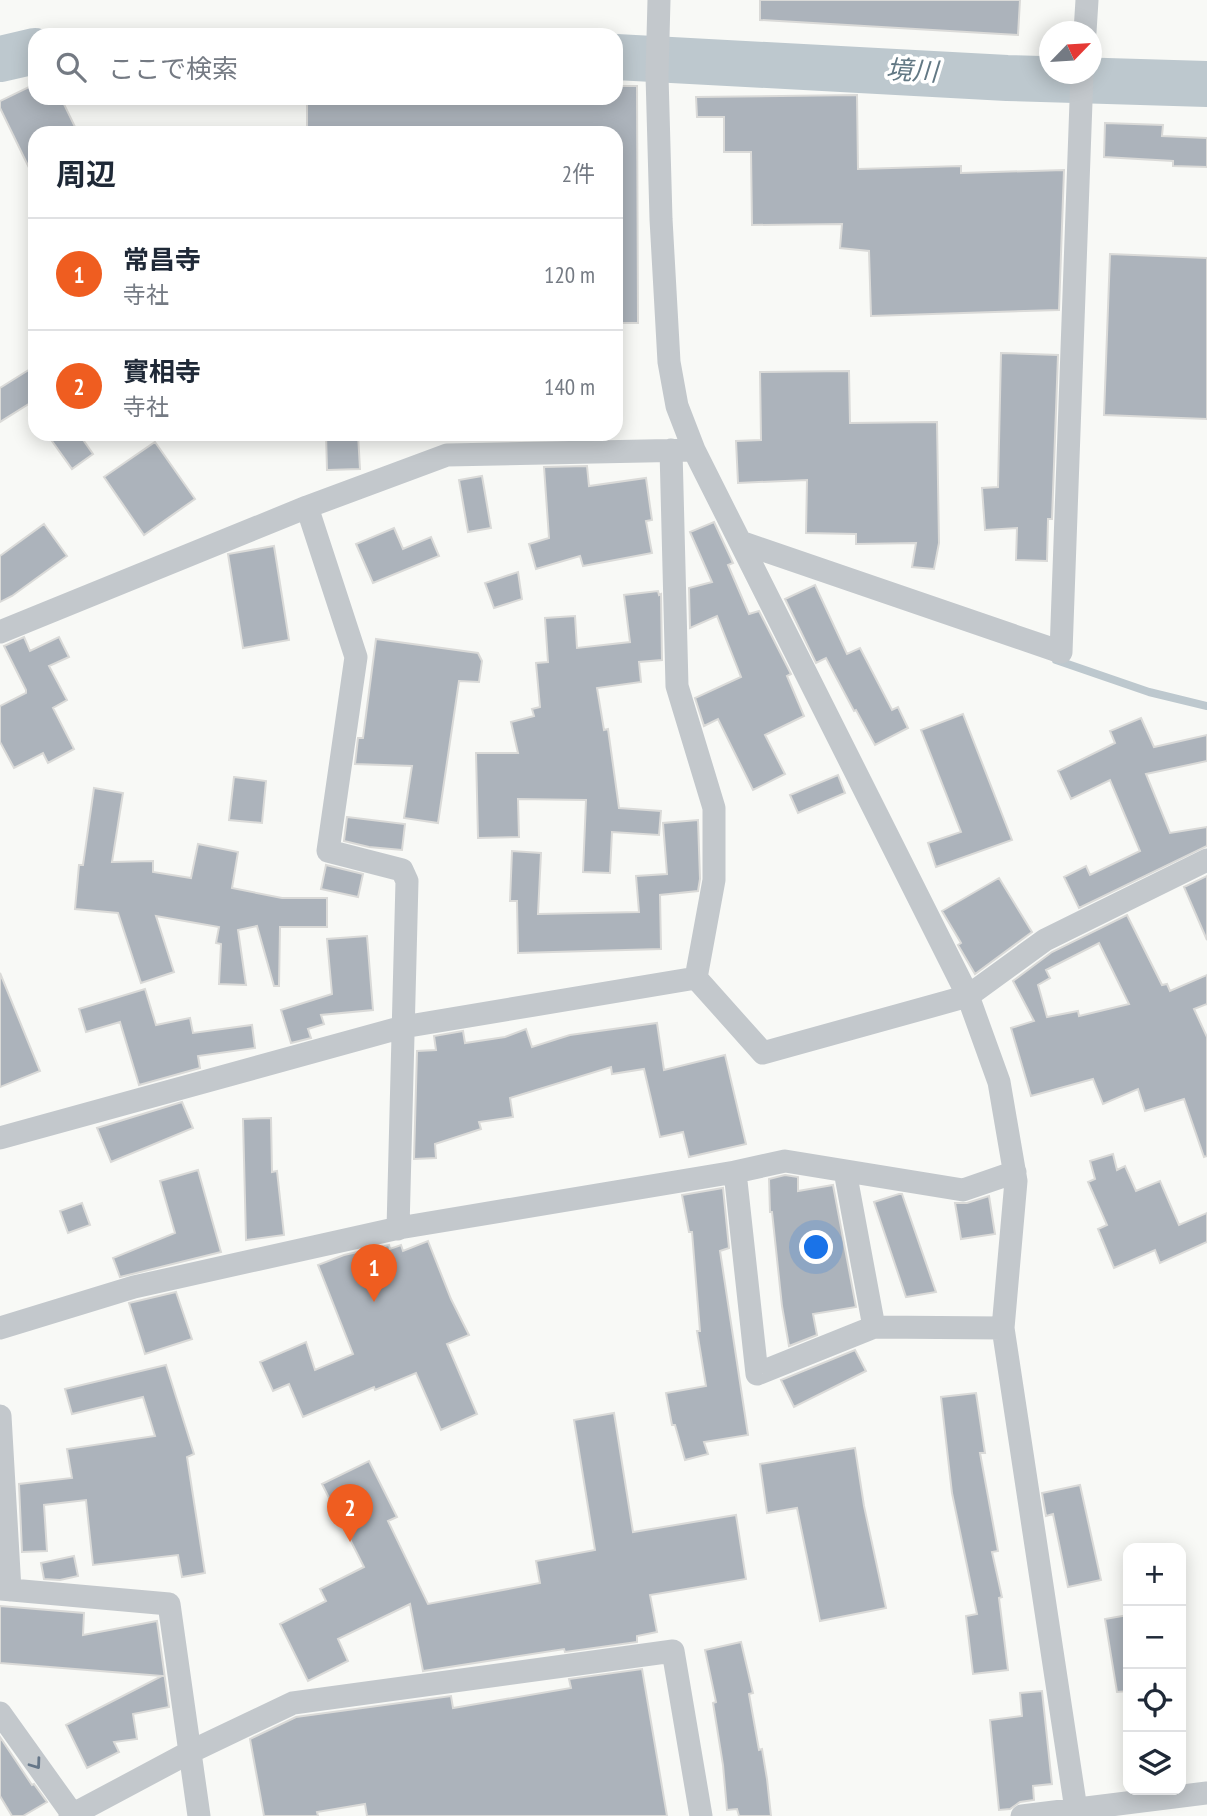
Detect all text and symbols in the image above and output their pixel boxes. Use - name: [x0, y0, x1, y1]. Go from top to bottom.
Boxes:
- north arrow: [1039, 21, 1102, 84]
- search box: [28, 28, 623, 105]
- icon: search: [52, 48, 90, 86]
- text: ここで検索: [108, 52, 238, 85]
- water label: 境川: [885, 52, 942, 88]
- text: 周辺: [56, 154, 116, 193]
- text: 2件: [562, 159, 595, 188]
- text: 常昌寺: [123, 243, 201, 276]
- text: 1: [74, 260, 85, 289]
- text: 120 m: [544, 260, 595, 289]
- text: 寺社: [123, 280, 169, 309]
- text: 實相寺: [123, 355, 201, 388]
- text: 2: [74, 372, 85, 401]
- text: 140 m: [544, 372, 595, 401]
- text: 寺社: [123, 392, 169, 421]
- your location: [799, 1230, 833, 1264]
- pin: 1: [351, 1244, 397, 1302]
- pin: 2: [327, 1484, 373, 1542]
- map controls: [1123, 1543, 1186, 1795]
- button: +: [1123, 1543, 1186, 1606]
- button: −: [1123, 1606, 1186, 1669]
- button: locate: [1123, 1669, 1186, 1732]
- button: layers: [1123, 1732, 1186, 1795]
- one-way arrow: [28, 1756, 40, 1769]

